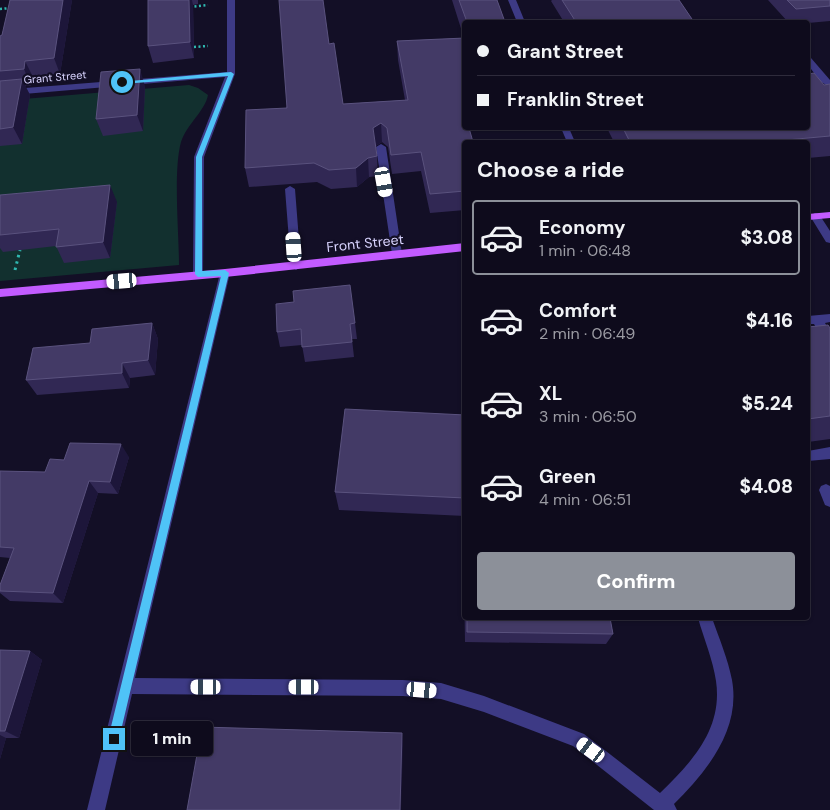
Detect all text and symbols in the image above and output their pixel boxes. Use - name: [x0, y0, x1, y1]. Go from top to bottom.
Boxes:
- text: Grant Street: [507, 39, 623, 64]
- street label: Grant Street: [23, 67, 87, 87]
- route start: [111, 71, 133, 93]
- text: Franklin Street: [507, 87, 644, 112]
- text: Choose a ride: [477, 155, 625, 184]
- car: [374, 166, 393, 198]
- icon: car: [479, 215, 524, 260]
- text: Economy: [539, 215, 626, 240]
- text: $3.08: [740, 225, 793, 250]
- street label: Front Street: [325, 230, 405, 256]
- car: [285, 232, 302, 262]
- text: 1 min · 06:48: [539, 240, 631, 261]
- car: [106, 272, 137, 290]
- icon: car: [479, 298, 524, 343]
- text: Comfort: [539, 298, 617, 323]
- text: $4.16: [746, 308, 793, 333]
- text: 2 min · 06:49: [539, 323, 635, 344]
- icon: car: [479, 381, 524, 426]
- text: XL: [539, 381, 562, 406]
- text: $5.24: [741, 391, 793, 416]
- text: 3 min · 06:50: [539, 406, 637, 427]
- icon: car: [479, 464, 524, 509]
- text: Green: [539, 464, 596, 489]
- text: $4.08: [739, 474, 793, 499]
- text: 4 min · 06:51: [539, 489, 631, 510]
- button: Confirm: [477, 552, 795, 610]
- car: [191, 680, 221, 695]
- car: [289, 680, 319, 695]
- car: [406, 681, 437, 699]
- callout: 1 min: [132, 722, 214, 756]
- route end: [103, 728, 125, 750]
- text: 1 min: [152, 728, 192, 749]
- car: [574, 735, 607, 765]

